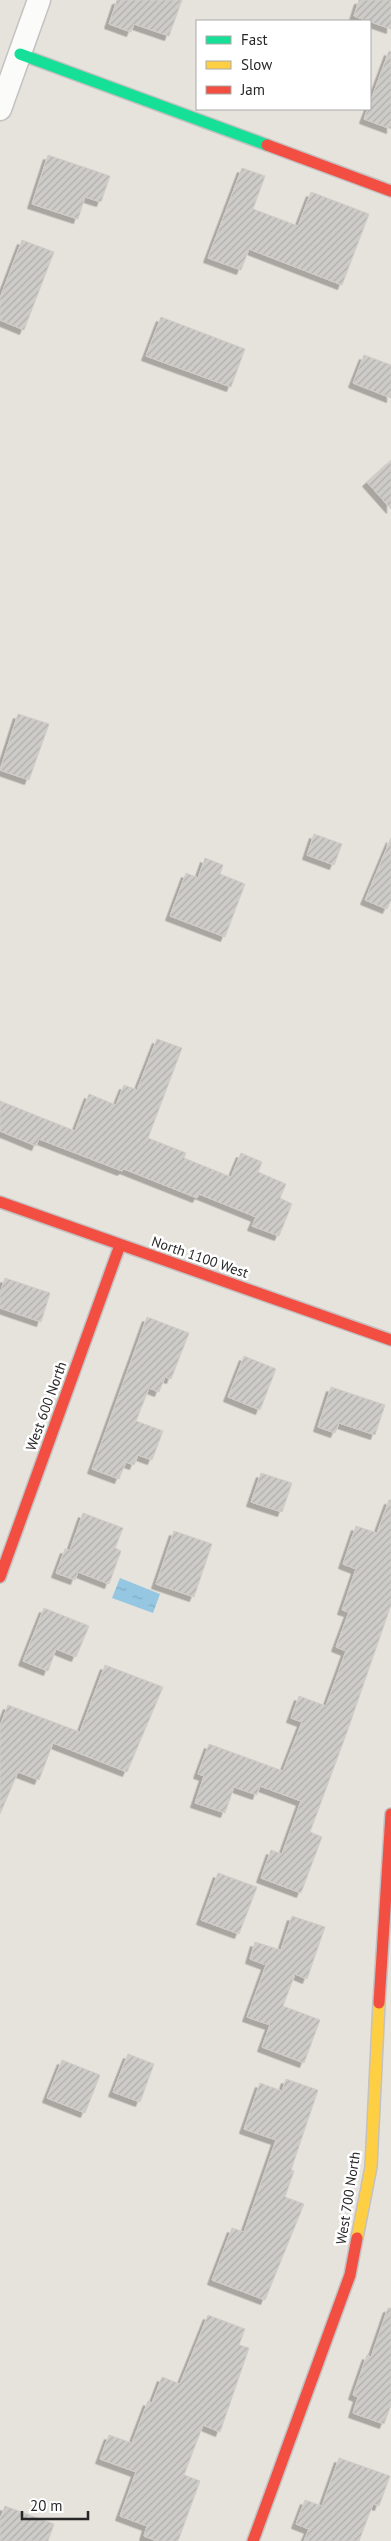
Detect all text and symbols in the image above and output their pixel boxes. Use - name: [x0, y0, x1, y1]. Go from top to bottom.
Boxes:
- legend: [196, 20, 371, 110]
- text: Fast: [241, 30, 268, 49]
- text: Slow: [241, 55, 272, 74]
- text: Jam: [240, 80, 265, 99]
- street label: North 1100 West: [149, 1232, 251, 1282]
- street label: West 600 North: [22, 1359, 70, 1453]
- street label: West 700 North: [332, 2150, 364, 2246]
- scale bar: [22, 2488, 89, 2520]
- text: 20 m: [30, 2496, 63, 2515]

